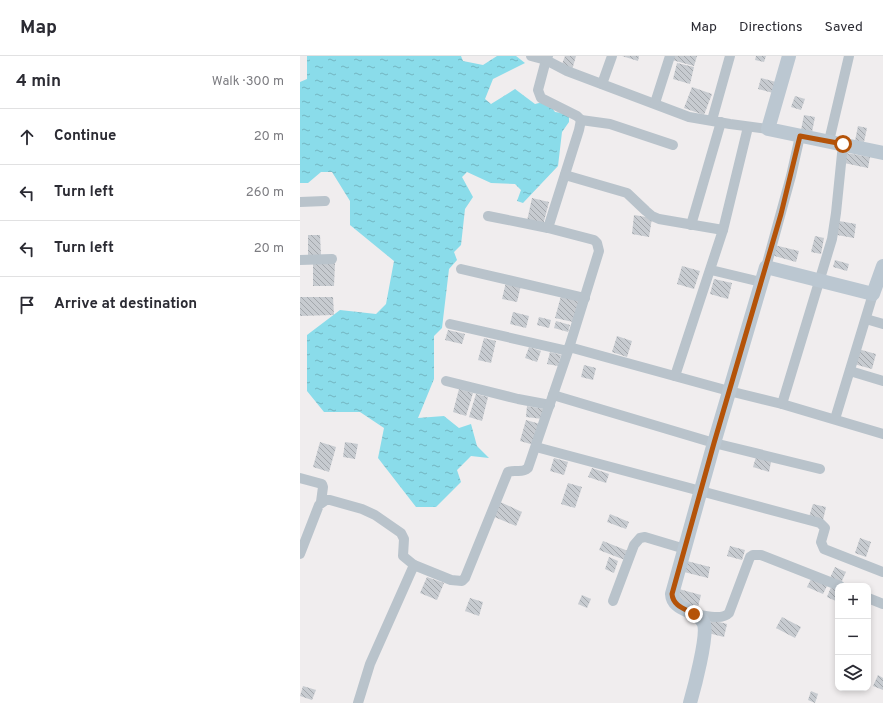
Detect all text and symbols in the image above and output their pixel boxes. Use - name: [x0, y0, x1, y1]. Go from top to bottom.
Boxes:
- text: Map: [20, 16, 57, 40]
- text: Map: [691, 19, 717, 36]
- text: Directions: [739, 19, 803, 36]
- text: Saved: [825, 19, 863, 36]
- text: 4 min: [16, 71, 61, 93]
- text: Walk · 300 m: [212, 74, 284, 90]
- icon: ahead: [16, 126, 38, 148]
- text: Continue: [54, 127, 116, 146]
- text: 20 m: [254, 129, 284, 145]
- route start: [834, 135, 852, 153]
- icon: left: [16, 182, 38, 204]
- text: Turn left: [54, 183, 114, 202]
- text: 260 m: [246, 185, 284, 201]
- icon: left: [16, 238, 38, 260]
- text: Turn left: [54, 239, 114, 258]
- text: 20 m: [254, 241, 284, 257]
- icon: arrive: [16, 294, 38, 316]
- text: Arrive at destination: [54, 295, 197, 314]
- map controls: [835, 583, 871, 691]
- button: +: [835, 583, 871, 619]
- route end: [685, 605, 703, 623]
- button: −: [835, 619, 871, 655]
- button: layers: [835, 655, 871, 691]

